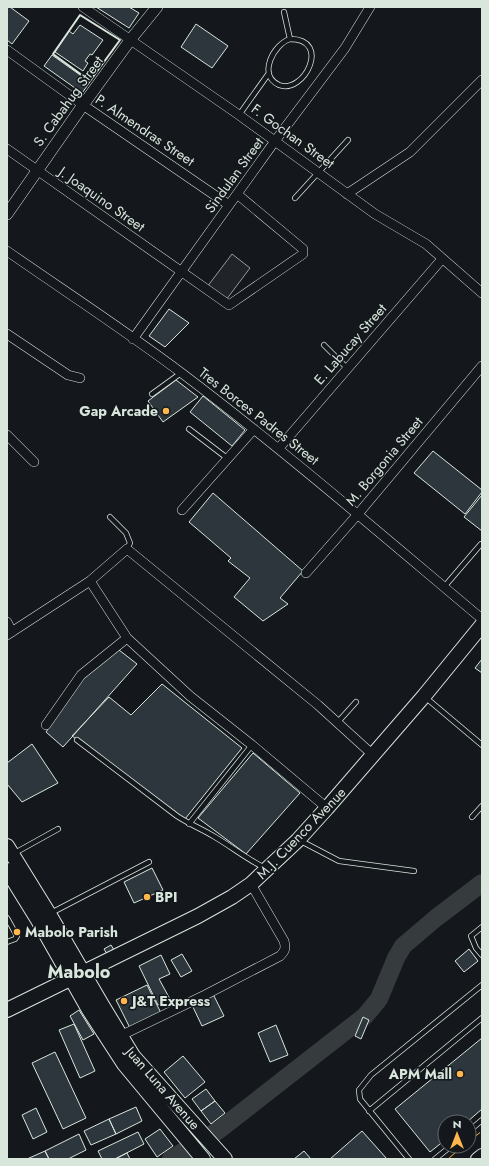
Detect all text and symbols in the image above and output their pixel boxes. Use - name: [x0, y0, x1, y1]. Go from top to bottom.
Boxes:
- street label: S. Cabahug Street: [28, 51, 108, 150]
- street label: P. Almendras Street: [91, 89, 199, 171]
- street label: F. Gochan Street: [247, 99, 339, 173]
- street label: Sindulan Street: [200, 133, 269, 217]
- street label: J. Joaquino Street: [53, 161, 150, 237]
- street label: E. Labucay Street: [309, 299, 391, 389]
- street label: Tres Borces Padres Street: [195, 363, 324, 470]
- place label: Gap Arcade: [79, 401, 158, 421]
- marker: Gap Arcade: [161, 406, 171, 416]
- street label: M. Borgonia Street: [341, 412, 428, 510]
- street label: M.J. Cuenco Avenue: [252, 783, 350, 883]
- place label: BPI: [155, 887, 178, 907]
- marker: BPI: [142, 892, 152, 902]
- place label: Mabolo Parish: [25, 922, 118, 942]
- marker: Mabolo Parish: [12, 927, 22, 937]
- district label: Mabolo: [48, 959, 111, 985]
- place label: J&T Express: [129, 991, 211, 1011]
- marker: J&T Express: [119, 996, 129, 1006]
- street label: Juan Luna Avenue: [120, 1041, 205, 1134]
- place label: APM Mall: [388, 1064, 452, 1084]
- marker: APM Mall: [455, 1069, 465, 1079]
- north arrow: [437, 1114, 477, 1154]
- text: N: [453, 1116, 461, 1132]

